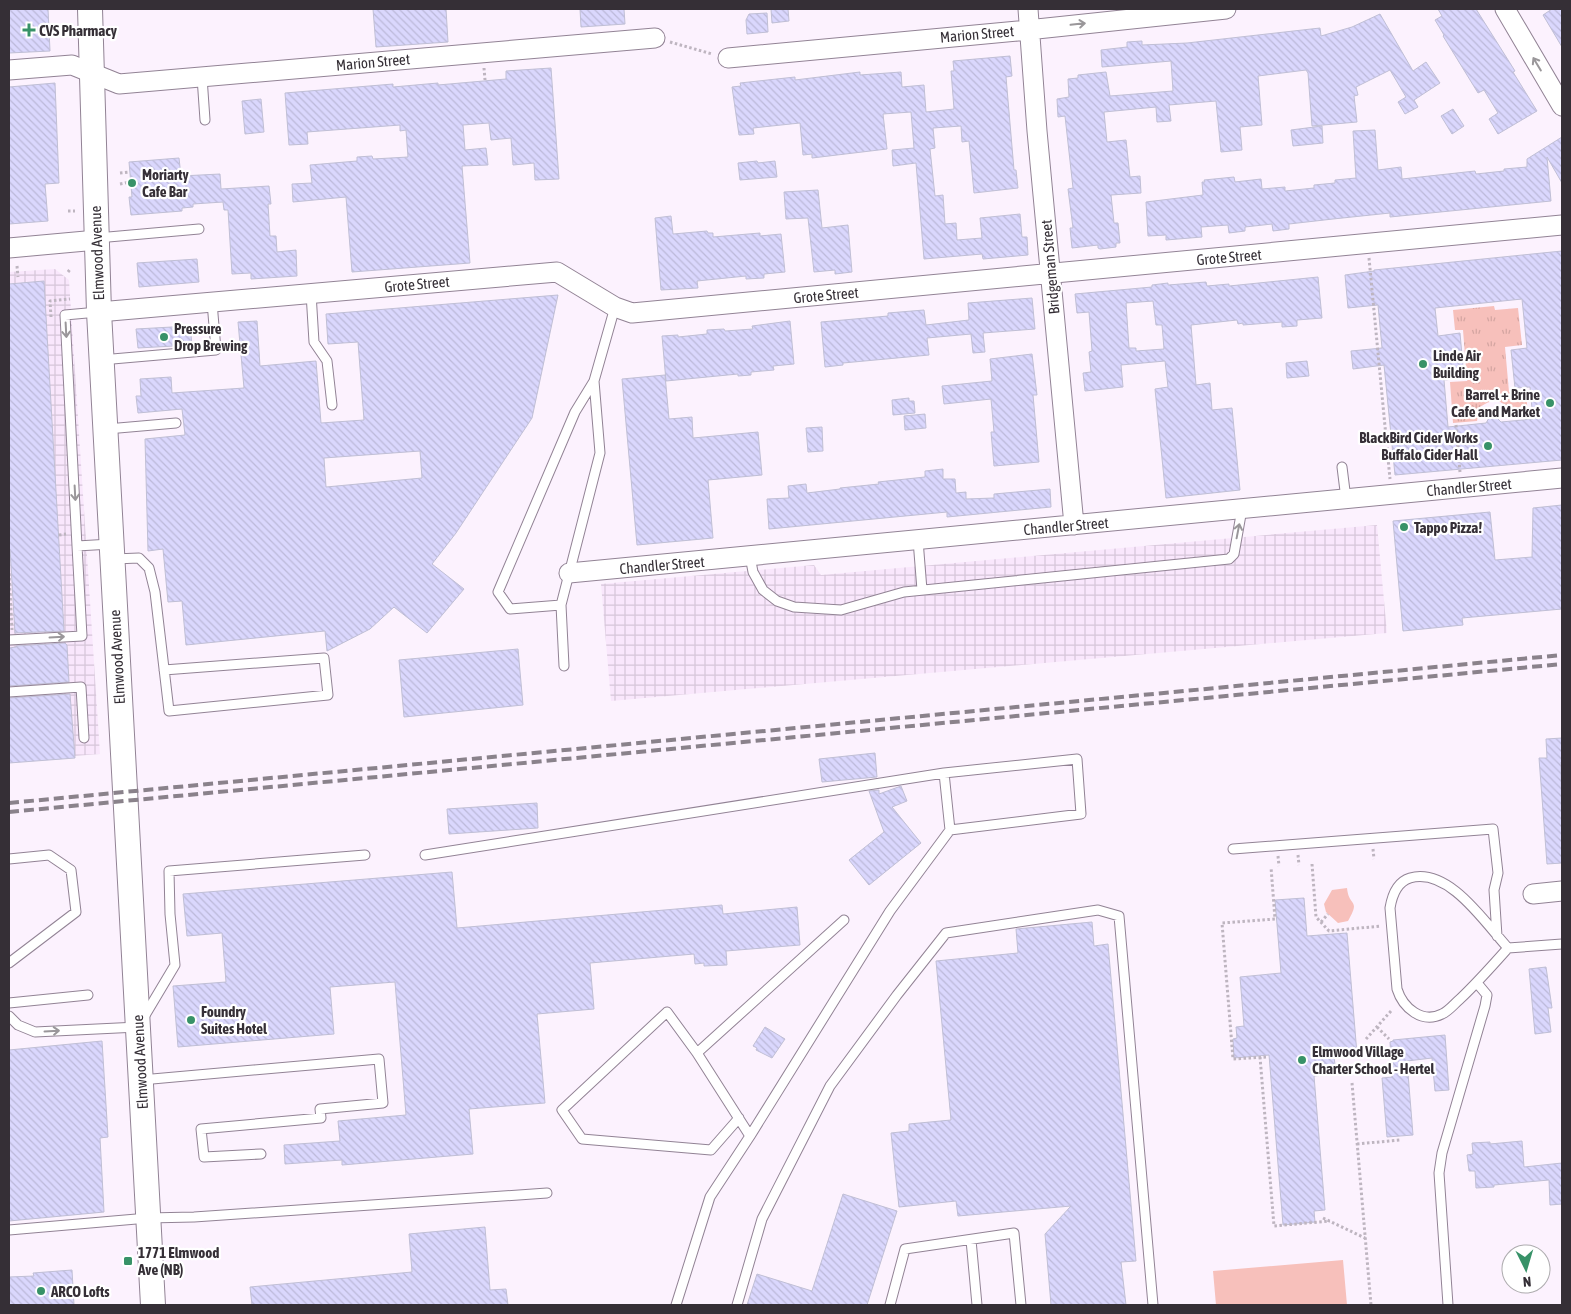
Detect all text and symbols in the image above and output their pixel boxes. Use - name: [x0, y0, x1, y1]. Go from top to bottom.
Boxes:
- one-way arrow: [1070, 19, 1086, 29]
- place label: CVS Pharmacy: [39, 22, 118, 39]
- street label: Marion Street: [939, 22, 1015, 46]
- marker: CVS Pharmacy: [23, 24, 35, 36]
- street label: Marion Street: [335, 50, 411, 74]
- one-way arrow: [1532, 57, 1542, 71]
- place label: Moriarty Cafe Bar: [142, 166, 190, 200]
- marker: Moriarty Cafe Bar: [126, 177, 138, 189]
- street label: Elmwood Avenue: [87, 205, 107, 301]
- street label: Bridgeman Street: [1037, 219, 1063, 315]
- street label: Grote Street: [1196, 246, 1262, 268]
- street label: Grote Street: [384, 273, 450, 295]
- street label: Grote Street: [793, 284, 859, 306]
- place label: Pressure Drop Brewing: [174, 320, 248, 354]
- one-way arrow: [62, 322, 71, 338]
- marker: Pressure Drop Brewing: [158, 331, 170, 343]
- place label: Linde Air Building: [1433, 347, 1481, 381]
- marker: Linde Air Building: [1417, 358, 1429, 370]
- place label: Barrel + Brine Cafe and Market: [1451, 386, 1541, 420]
- marker: Barrel + Brine Cafe and Market: [1544, 397, 1556, 409]
- place label: BlackBird Cider Works Buffalo Cider Hall: [1359, 429, 1479, 463]
- marker: BlackBird Cider Works Buffalo Cider Hall: [1482, 440, 1494, 452]
- street label: Chandler Street: [1426, 475, 1512, 499]
- one-way arrow: [70, 485, 79, 501]
- street label: Chandler Street: [1023, 514, 1109, 538]
- place label: Tappo Pizza!: [1414, 519, 1482, 536]
- marker: Tappo Pizza!: [1398, 521, 1410, 533]
- one-way arrow: [1234, 524, 1243, 540]
- street label: Chandler Street: [619, 553, 705, 577]
- street label: Elmwood Avenue: [106, 609, 128, 705]
- one-way arrow: [49, 633, 65, 642]
- place label: Foundry Suites Hotel: [201, 1003, 268, 1037]
- street label: Elmwood Avenue: [129, 1014, 151, 1110]
- marker: Foundry Suites Hotel: [185, 1014, 197, 1026]
- one-way arrow: [44, 1026, 60, 1035]
- place label: Elmwood Village Charter School - Hertel: [1312, 1043, 1436, 1077]
- marker: Elmwood Village Charter School - Hertel: [1296, 1054, 1308, 1066]
- place label: 1771 Elmwood Ave (NB): [137, 1244, 219, 1278]
- north arrow: [1501, 1244, 1551, 1294]
- marker: 1771 Elmwood Ave (NB): [122, 1255, 134, 1267]
- text: N: [1522, 1274, 1532, 1290]
- place label: ARCO Lofts: [50, 1283, 110, 1300]
- marker: ARCO Lofts: [35, 1285, 47, 1297]

